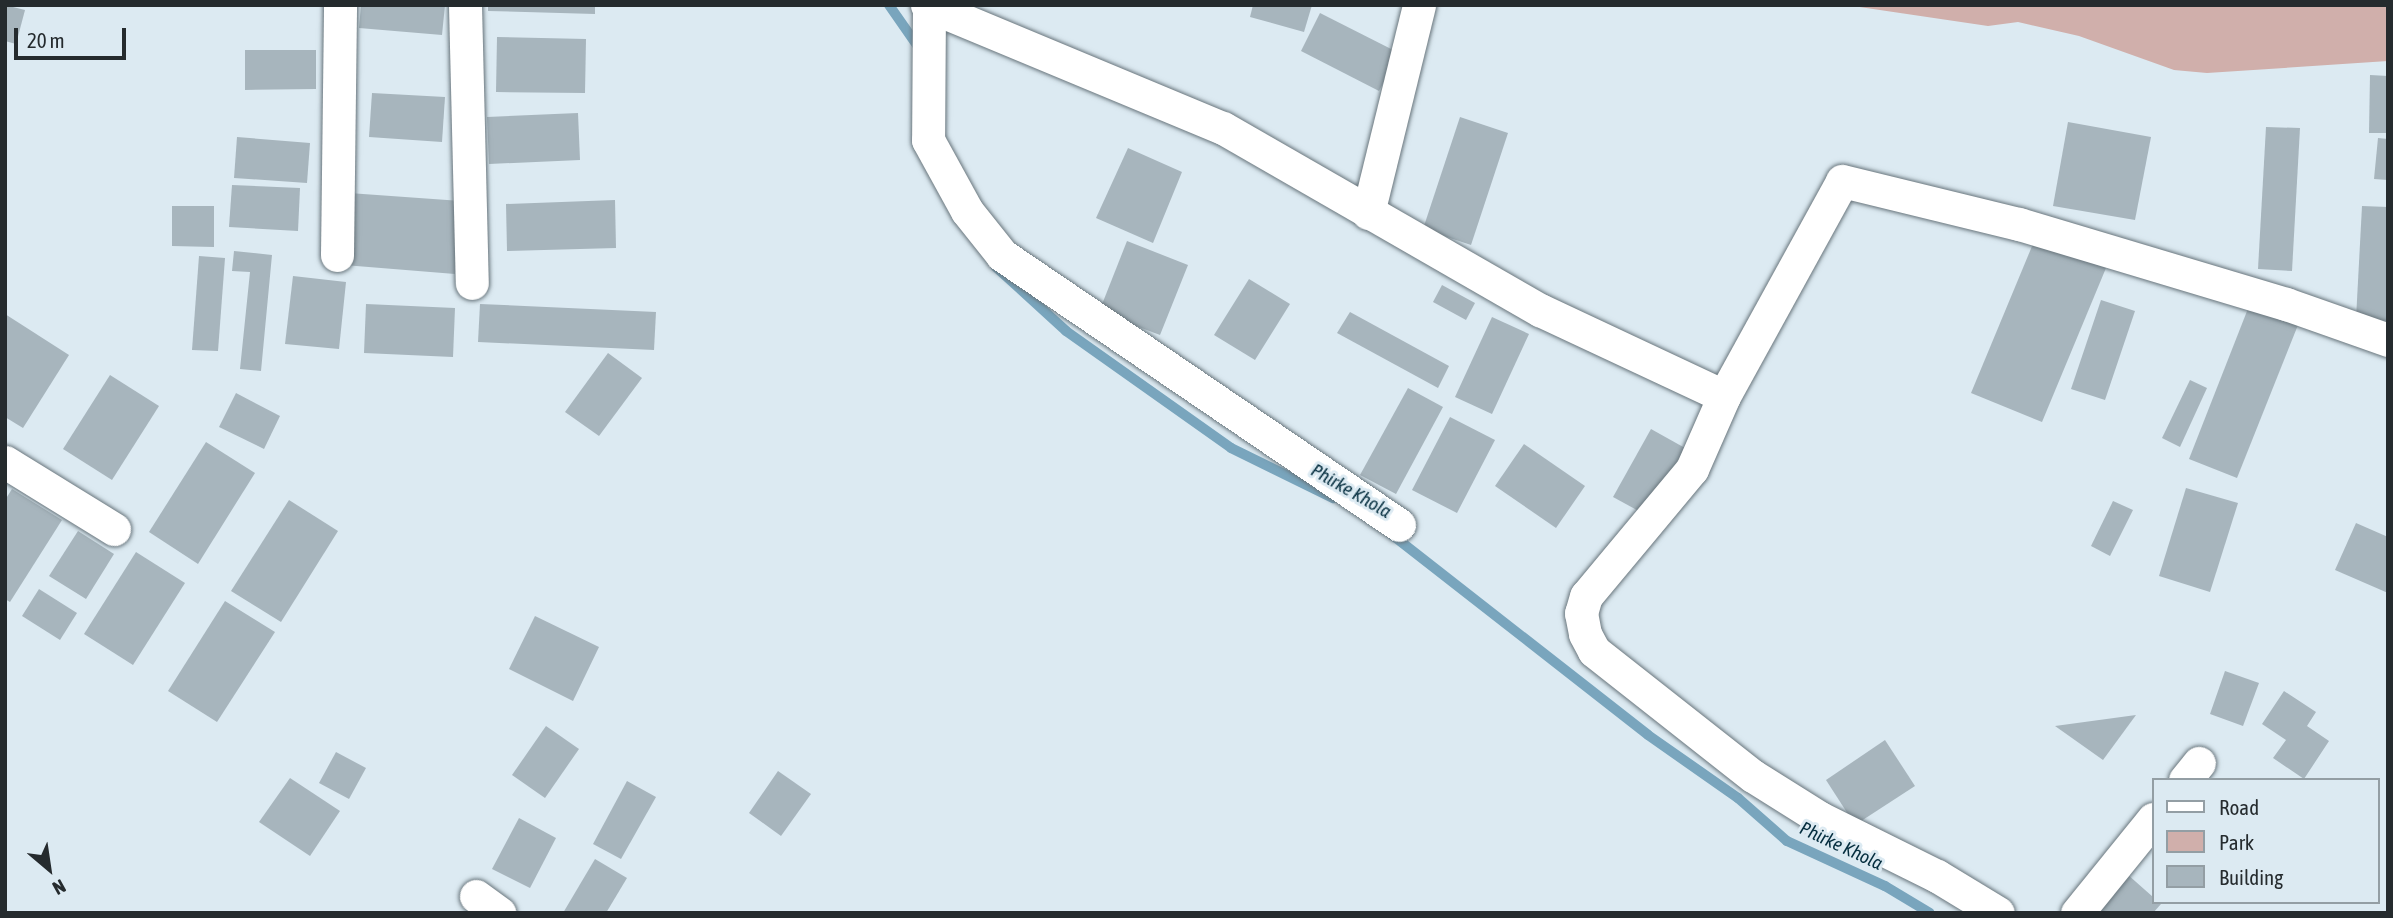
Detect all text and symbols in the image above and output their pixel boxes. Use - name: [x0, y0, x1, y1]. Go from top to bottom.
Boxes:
- scale bar: [18, 14, 130, 58]
- text: 20 m: [27, 28, 65, 52]
- water label: Phirke Khola: [1307, 459, 1395, 523]
- legend: [2152, 778, 2379, 904]
- text: Road: [2219, 795, 2259, 819]
- water label: Phirke Khola: [1796, 817, 1886, 875]
- text: Park: [2219, 830, 2254, 854]
- north arrow: [14, 834, 84, 904]
- text: Building: [2219, 865, 2283, 889]
- text: N: [49, 875, 69, 900]

